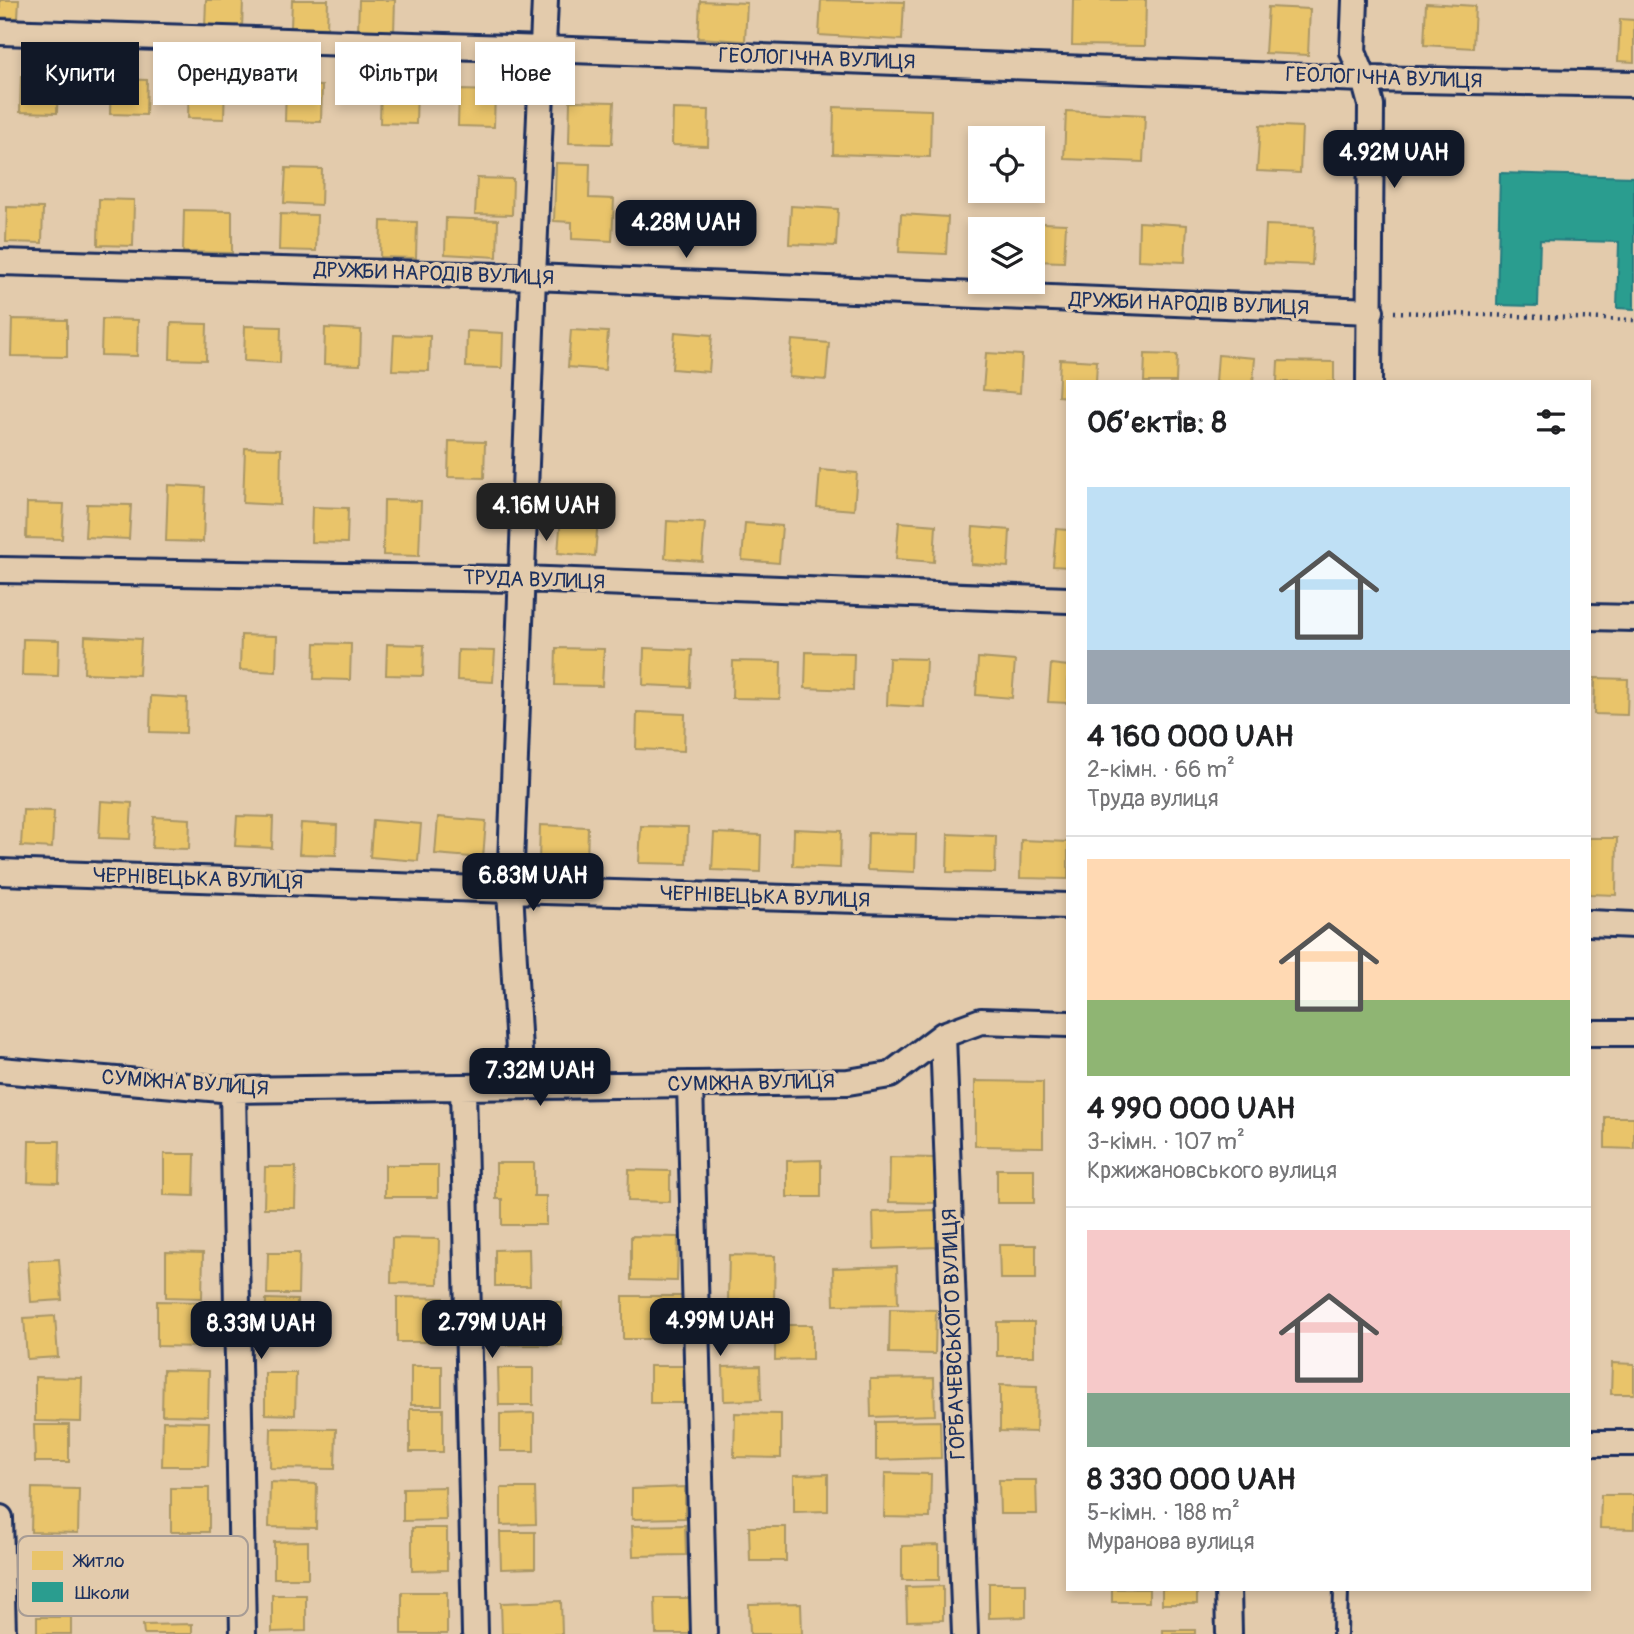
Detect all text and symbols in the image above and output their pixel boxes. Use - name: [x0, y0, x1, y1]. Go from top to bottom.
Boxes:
- chip: Купити: [21, 42, 139, 105]
- chip: Орендувати: [153, 42, 321, 105]
- chip: Фільтри: [335, 42, 461, 105]
- chip: Нове: [475, 42, 575, 105]
- street label: ГЕОЛОГІЧНА ВУЛИЦЯ: [718, 42, 916, 76]
- street label: ГЕОЛОГІЧНА ВУЛИЦЯ: [1285, 61, 1483, 95]
- map controls: [968, 126, 1045, 294]
- button: locate: [968, 126, 1045, 203]
- pin: 4.92M UAH: [1314, 130, 1474, 190]
- text: 4.92M UAH: [1339, 138, 1449, 167]
- pin: 4.28M UAH: [606, 201, 766, 260]
- text: 4.28M UAH: [631, 208, 741, 237]
- button: layers: [968, 217, 1045, 294]
- street label: ДРУЖБИ НАРОДІВ ВУЛИЦЯ: [312, 256, 555, 292]
- street label: ДРУЖБИ НАРОДІВ ВУЛИЦЯ: [1067, 286, 1310, 322]
- icon: filters: [1532, 403, 1570, 441]
- text: Об’єктів: 8: [1087, 404, 1227, 441]
- pin: 4.16M UAH: [466, 484, 626, 543]
- text: 4.16M UAH: [492, 491, 600, 520]
- icon: home: [1266, 532, 1392, 658]
- street label: ТРУДА ВУЛИЦЯ: [462, 564, 606, 596]
- text: 4 160 000 UAH: [1087, 718, 1293, 755]
- text: 2-кімн. · 66 m²: [1087, 755, 1235, 784]
- text: Труда вулиця: [1087, 784, 1219, 813]
- pin: 6.83M UAH: [453, 853, 613, 913]
- text: 6.83M UAH: [478, 861, 588, 890]
- street label: ЧЕРНІВЕЦЬКА ВУЛИЦЯ: [92, 862, 304, 896]
- street label: ЧЕРНІВЕЦЬКА ВУЛИЦЯ: [659, 880, 871, 914]
- icon: home: [1266, 904, 1392, 1030]
- pin: 7.32M UAH: [460, 1048, 620, 1108]
- text: 7.32M UAH: [485, 1056, 595, 1085]
- street label: СУМІЖНА ВУЛИЦЯ: [101, 1064, 269, 1102]
- street label: СУМІЖНА ВУЛИЦЯ: [667, 1068, 835, 1098]
- text: 4 990 000 UAH: [1087, 1090, 1295, 1127]
- text: 3-кімн. · 107 m²: [1087, 1127, 1245, 1156]
- text: Кржижановського вулиця: [1087, 1156, 1337, 1185]
- street label: ГОРБАЧЕВСЬКОГО ВУЛИЦЯ: [936, 1208, 972, 1460]
- icon: home: [1266, 1275, 1392, 1401]
- pin: 4.99M UAH: [640, 1298, 800, 1358]
- pin: 2.79M UAH: [412, 1300, 572, 1360]
- pin: 8.33M UAH: [181, 1302, 341, 1361]
- text: 4.99M UAH: [666, 1306, 774, 1335]
- text: 2.79M UAH: [438, 1308, 546, 1337]
- text: 8.33M UAH: [207, 1309, 315, 1338]
- text: 8 330 000 UAH: [1087, 1461, 1295, 1498]
- text: 5-кімн. · 188 m²: [1087, 1498, 1240, 1527]
- text: Муранова вулиця: [1087, 1527, 1254, 1556]
- legend: [18, 1536, 248, 1616]
- text: Житло: [72, 1549, 125, 1573]
- text: Школи: [75, 1581, 130, 1605]

